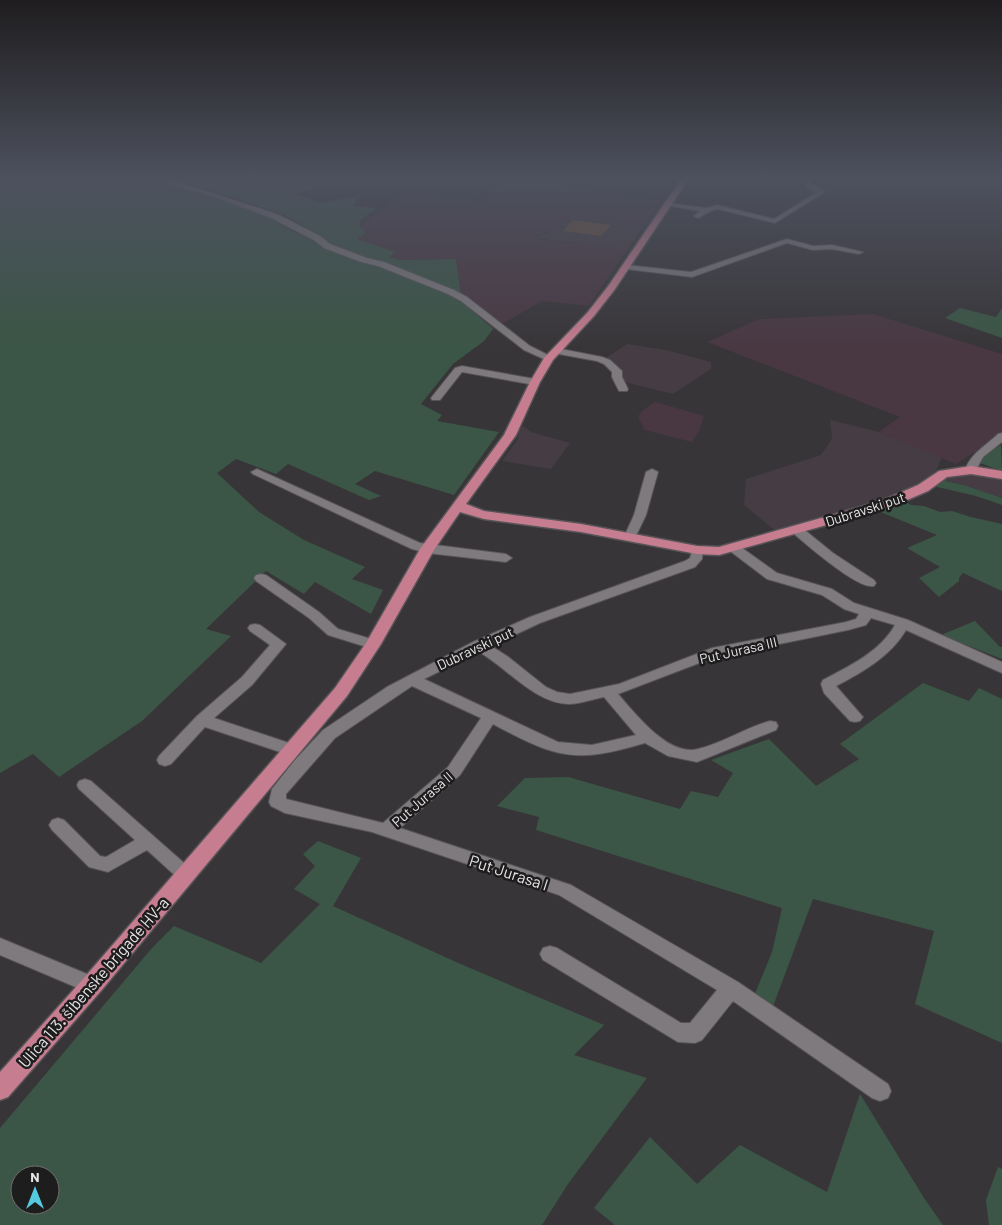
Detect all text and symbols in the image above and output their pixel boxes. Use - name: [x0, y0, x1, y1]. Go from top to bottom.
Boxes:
- street label: Dubravski put: [823, 488, 907, 530]
- street label: Dubravski put: [434, 623, 516, 673]
- street label: Put Jurasa III: [698, 633, 778, 667]
- street label: Put Jurasa II: [388, 768, 456, 830]
- street label: Put Jurasa I: [467, 850, 551, 894]
- street label: Ulica 113. šibenske brigade HV-a: [14, 893, 172, 1071]
- north arrow: [10, 1165, 60, 1215]
- text: N: [30, 1168, 40, 1185]

